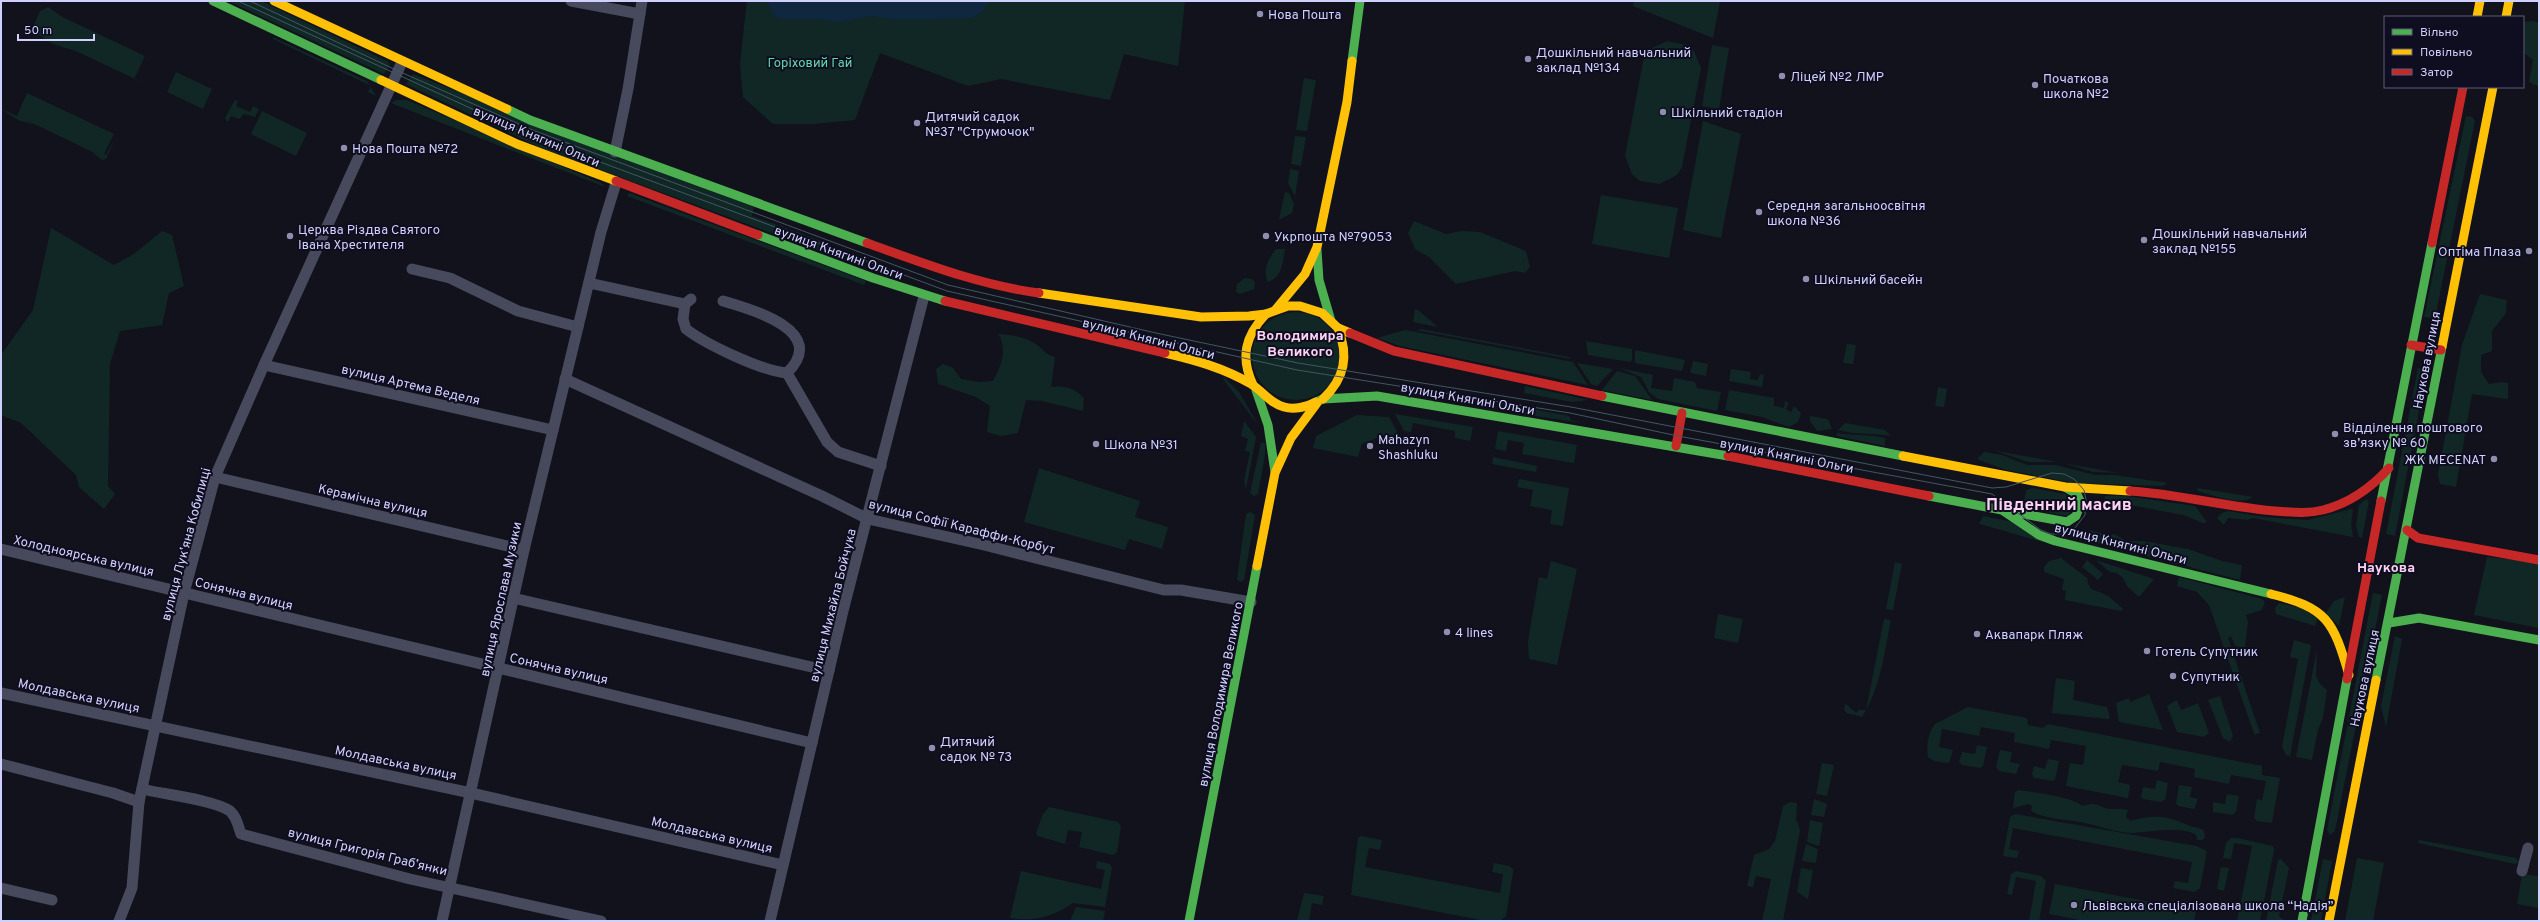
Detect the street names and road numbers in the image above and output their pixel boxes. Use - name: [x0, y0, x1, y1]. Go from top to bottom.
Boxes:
- street label: вулиця Княгині Ольги: [471, 104, 602, 172]
- street label: вулиця Княгині Ольги: [772, 223, 905, 285]
- street label: Наукова вулиця: [2411, 310, 2445, 411]
- street label: вулиця Княгині Ольги: [1081, 316, 1216, 364]
- street label: вулиця Артема Веделя: [340, 362, 481, 410]
- street label: вулиця Княгині Ольги: [1399, 380, 1536, 420]
- street label: вулиця Княгині Ольги: [1718, 436, 1855, 478]
- street label: вулиця Лукʼяна Кобилиці: [159, 466, 215, 623]
- street label: Керамічна вулиця: [316, 482, 429, 522]
- street label: вулиця Софії Караффи-Корбут: [867, 497, 1056, 559]
- street label: вулиця Ярослава Музики: [478, 521, 526, 678]
- street label: вулиця Княгині Ольги: [2053, 521, 2188, 569]
- street label: вулиця Михайла Бойчука: [807, 527, 861, 684]
- street label: Холодноярська вулиця: [12, 533, 155, 581]
- street label: Сонячна вулиця: [193, 575, 294, 615]
- street label: вулиця Володимира Великого: [1196, 600, 1248, 788]
- street label: Наукова вулиця: [2348, 628, 2384, 729]
- street label: Сонячна вулиця: [508, 651, 609, 689]
- street label: Молдавська вулиця: [16, 676, 141, 718]
- street label: Молдавська вулиця: [333, 743, 458, 785]
- street label: Молдавська вулиця: [649, 814, 774, 858]
- street label: вулиця Григорія Грабʼянки: [286, 825, 449, 881]

